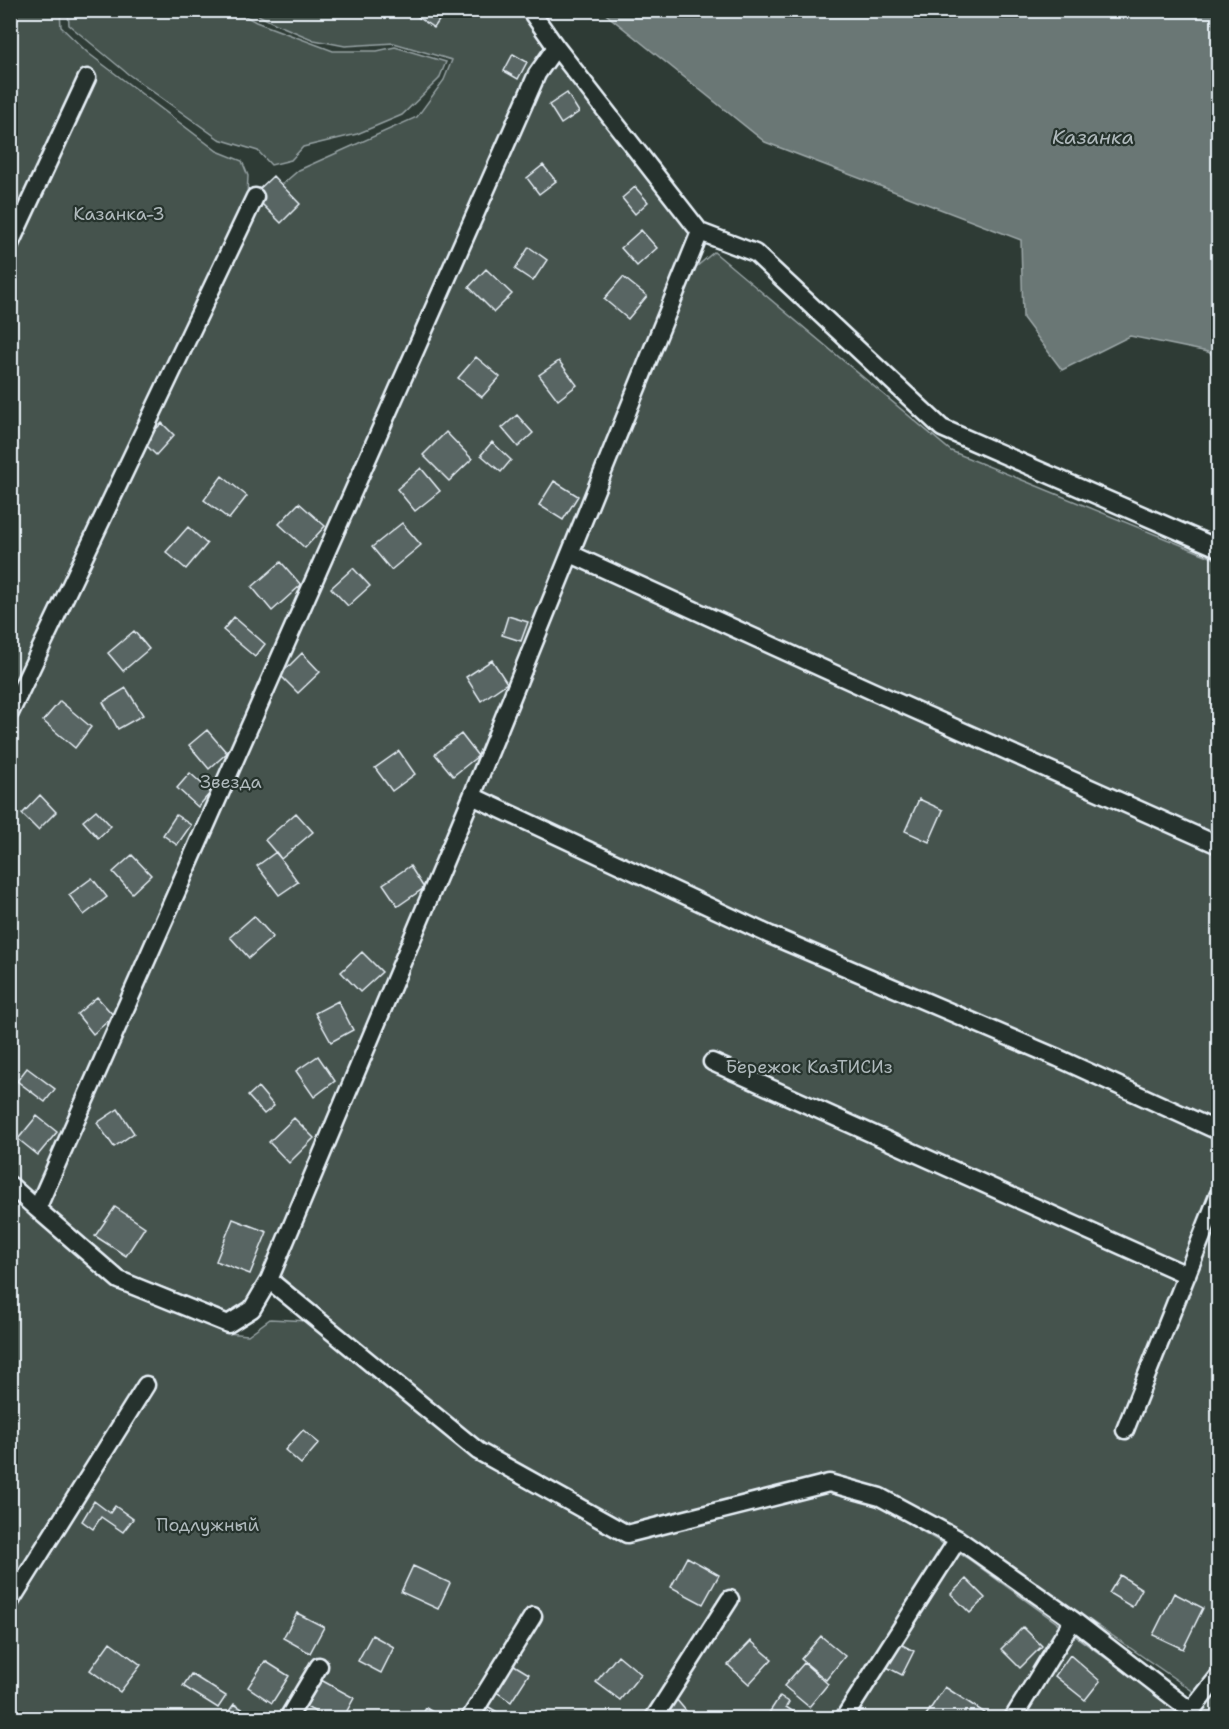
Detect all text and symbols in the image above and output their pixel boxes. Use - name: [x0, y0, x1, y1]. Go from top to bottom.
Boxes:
- water label: Казанка: [1052, 124, 1134, 150]
- park label: Казанка-3: [73, 202, 165, 226]
- park label: Звезда: [200, 770, 262, 794]
- park label: Бережок КазТИСИз: [725, 1055, 893, 1079]
- park label: Подлужный: [157, 1513, 260, 1537]

